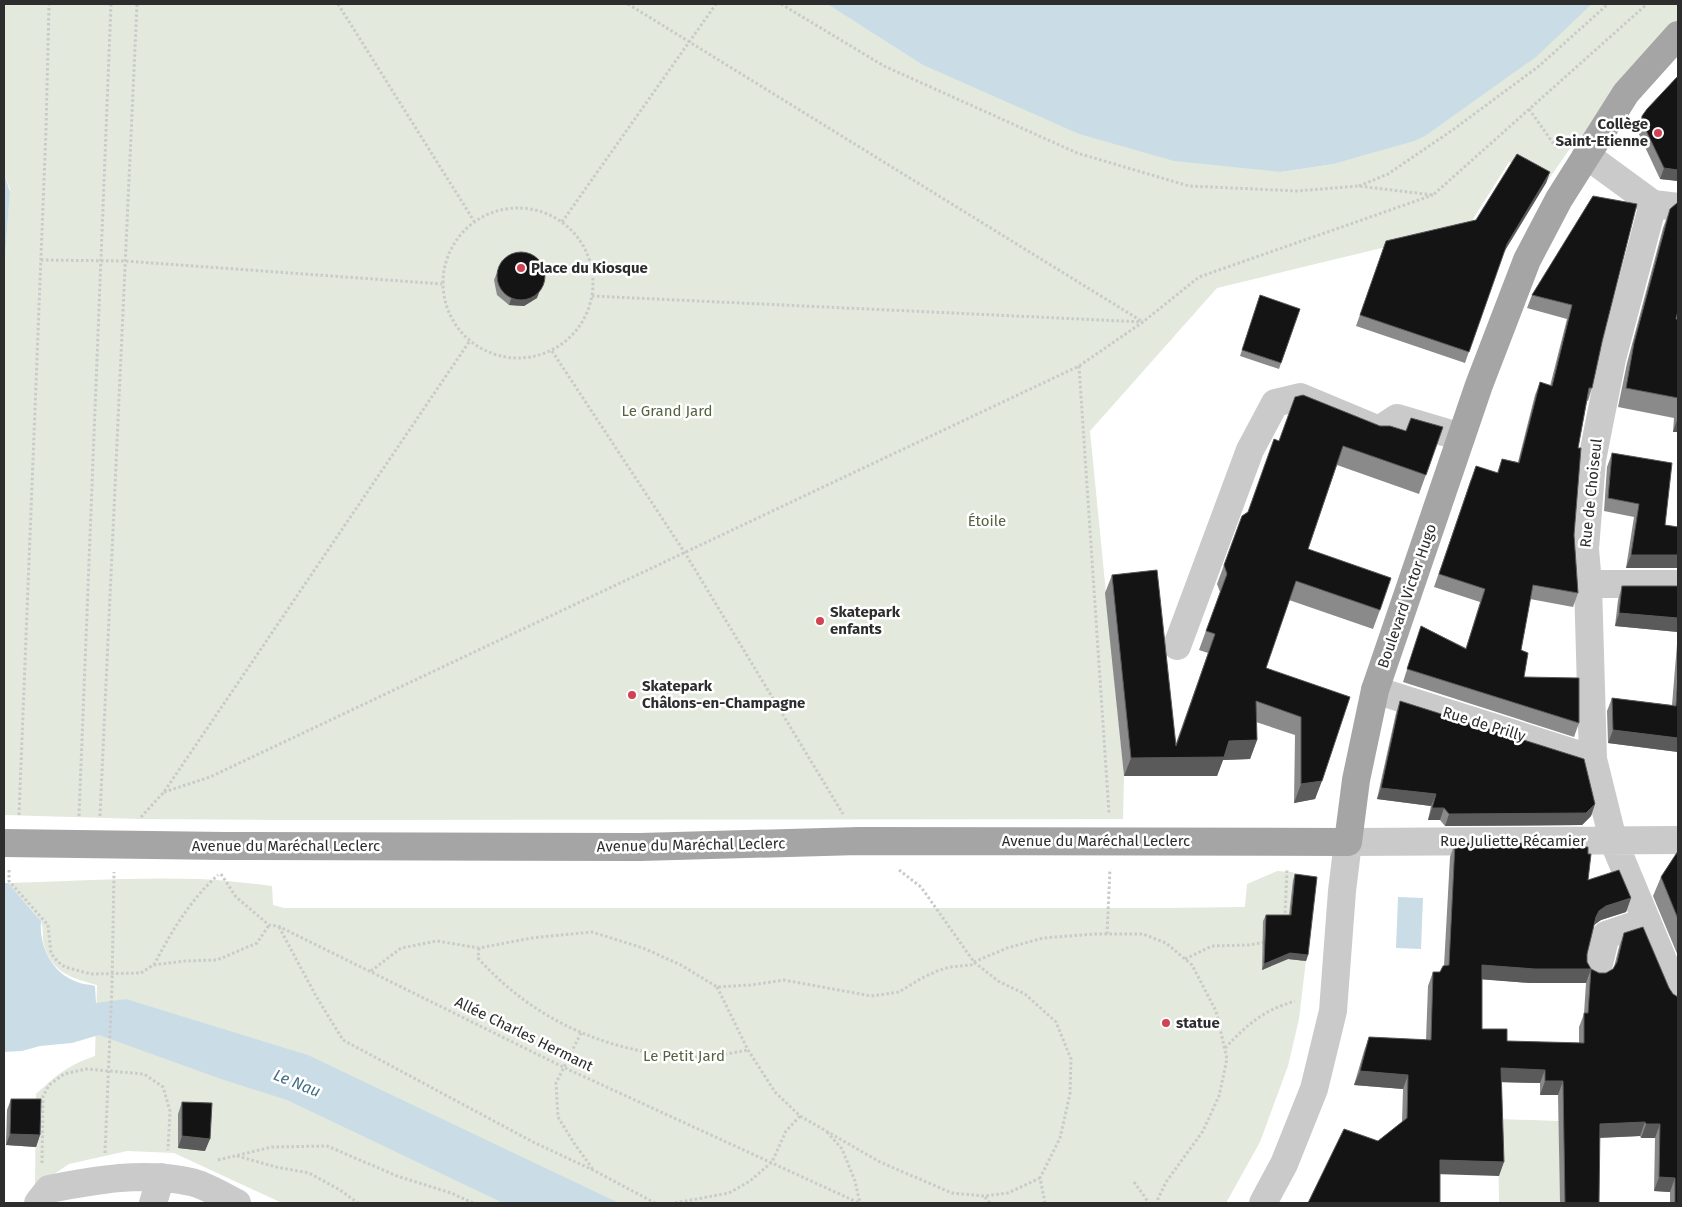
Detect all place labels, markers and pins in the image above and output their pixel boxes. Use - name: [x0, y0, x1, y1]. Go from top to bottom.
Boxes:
- place label: Collège Saint-Etienne: [1556, 115, 1648, 150]
- marker: Collège Saint-Etienne: [1652, 127, 1664, 139]
- place label: Place du Kiosque: [531, 259, 648, 277]
- marker: Place du Kiosque: [515, 262, 527, 274]
- place label: Skatepark enfants: [830, 603, 901, 638]
- marker: Skatepark enfants: [814, 615, 826, 627]
- place label: Skatepark Châlons-en-Champagne: [642, 677, 805, 712]
- marker: Skatepark Châlons-en-Champagne: [626, 689, 638, 701]
- place label: statue: [1176, 1014, 1220, 1032]
- marker: statue: [1160, 1017, 1172, 1029]

